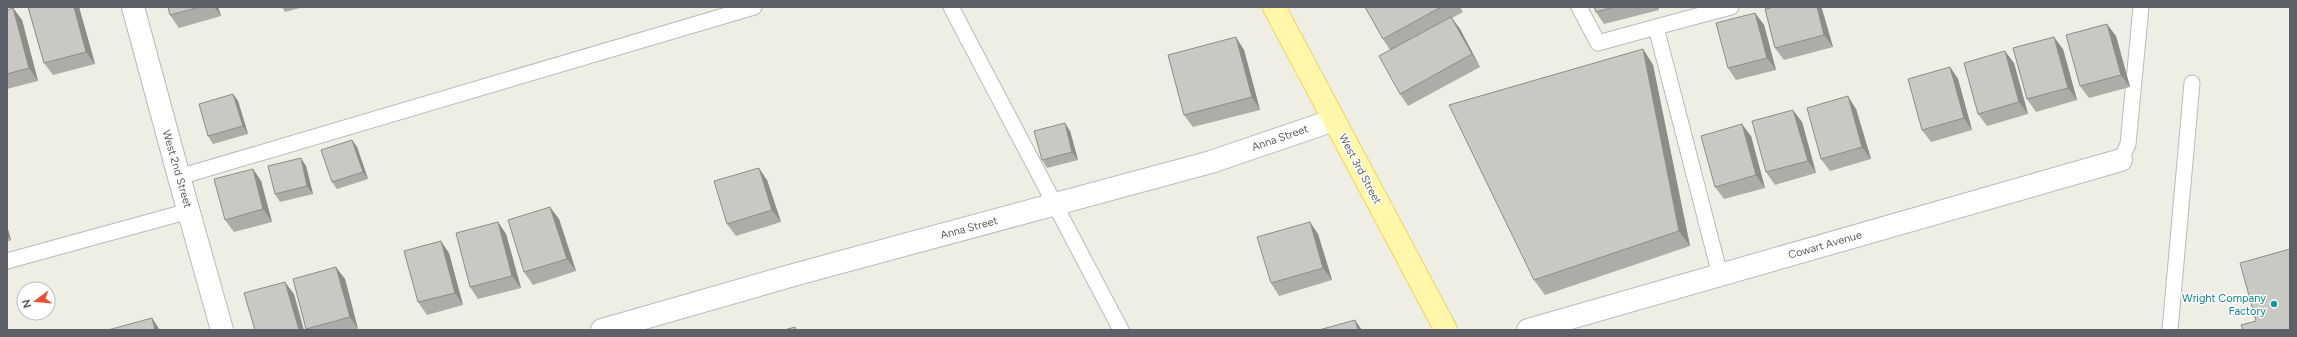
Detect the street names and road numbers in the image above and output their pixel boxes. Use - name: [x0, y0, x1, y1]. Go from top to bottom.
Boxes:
- street label: Anna Street: [1250, 122, 1310, 154]
- street label: West 2nd Street: [160, 129, 194, 209]
- street label: West 3rd Street: [1336, 132, 1384, 206]
- street label: Anna Street: [939, 214, 999, 242]
- street label: Cowart Avenue: [1787, 228, 1863, 262]

